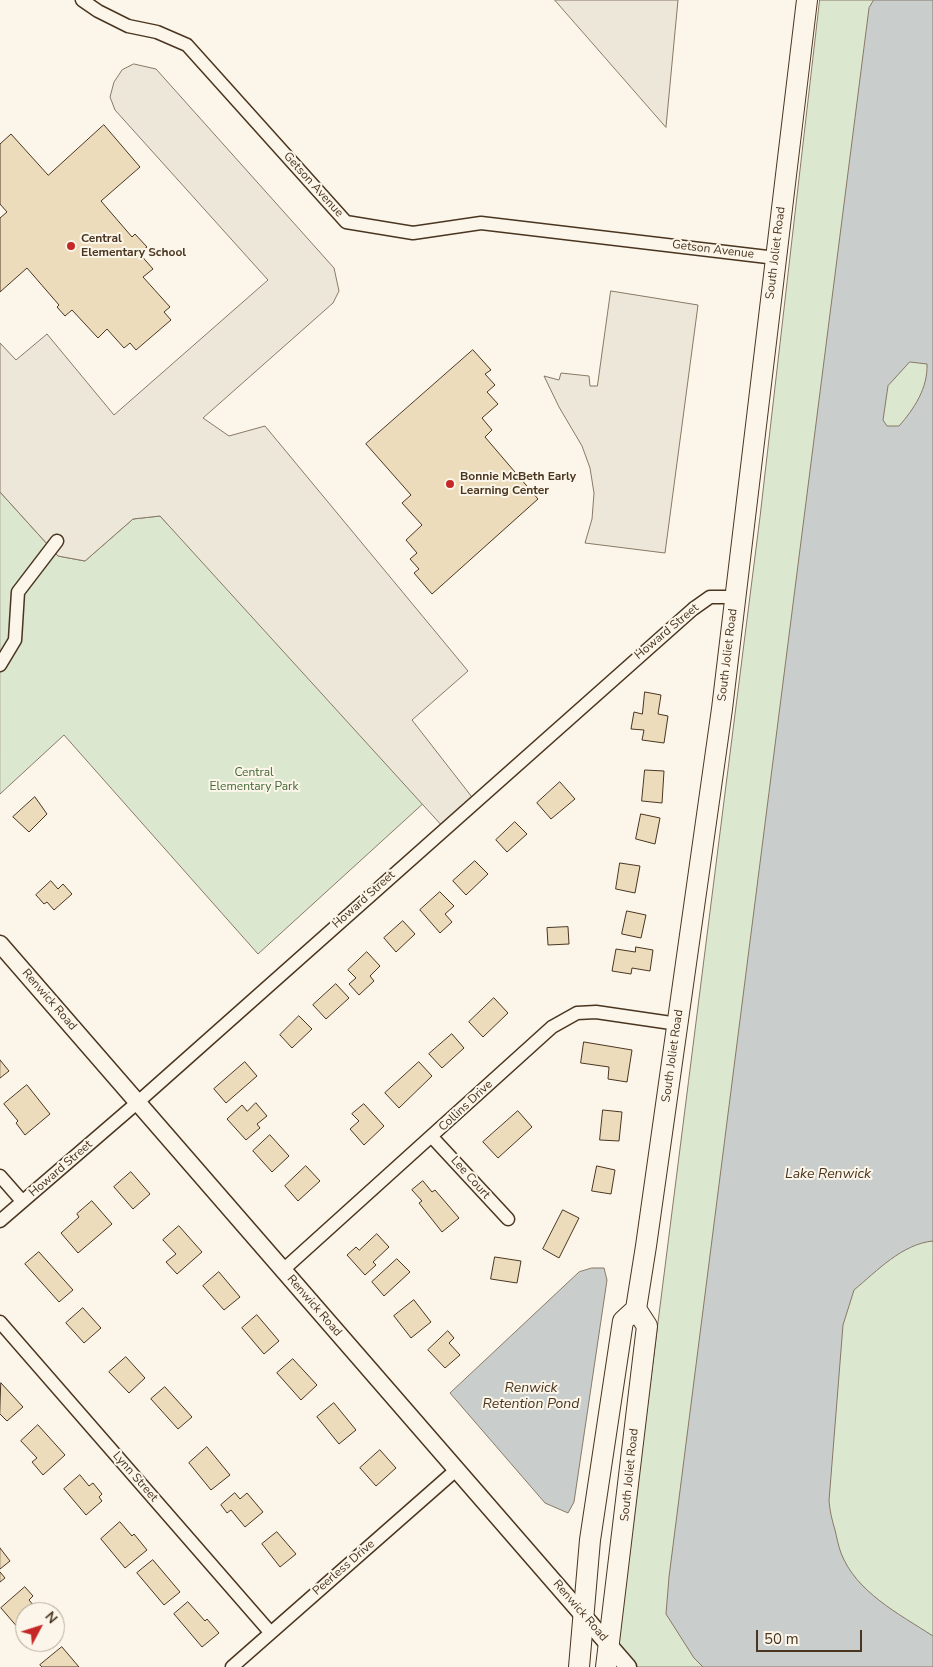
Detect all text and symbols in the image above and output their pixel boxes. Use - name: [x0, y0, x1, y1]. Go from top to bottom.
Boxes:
- street label: Getson Avenue: [280, 150, 346, 220]
- street label: South Joliet Road: [763, 206, 789, 300]
- place label: Central Elementary School: [81, 232, 186, 260]
- street label: Getson Avenue: [671, 238, 755, 262]
- marker: Central Elementary School: [65, 240, 77, 252]
- place label: Bonnie McBeth Early Learning Center: [460, 470, 576, 498]
- marker: Bonnie McBeth Early Learning Center: [444, 478, 456, 490]
- street label: Howard Street: [632, 601, 702, 663]
- street label: South Joliet Road: [715, 608, 741, 702]
- park label: Central Elementary Park: [210, 766, 298, 794]
- street label: Howard Street: [330, 868, 398, 932]
- street label: Renwick Road: [18, 966, 80, 1034]
- street label: South Joliet Road: [659, 1009, 687, 1103]
- street label: Collins Drive: [436, 1077, 496, 1135]
- street label: Howard Street: [26, 1138, 96, 1200]
- street label: Lee Court: [447, 1154, 493, 1202]
- water label: Lake Renwick: [785, 1167, 871, 1183]
- street label: Renwick Road: [283, 1272, 345, 1340]
- water label: Renwick Retention Pond: [483, 1381, 579, 1414]
- street label: South Joliet Road: [618, 1428, 642, 1522]
- street label: Lynn Street: [109, 1449, 161, 1505]
- street label: Peerless Drive: [310, 1537, 378, 1599]
- street label: Renwick Road: [549, 1577, 611, 1645]
- north arrow: [15, 1602, 65, 1652]
- text: N: [40, 1608, 62, 1628]
- scale bar: [758, 1620, 864, 1652]
- text: 50 m: [764, 1629, 799, 1649]

